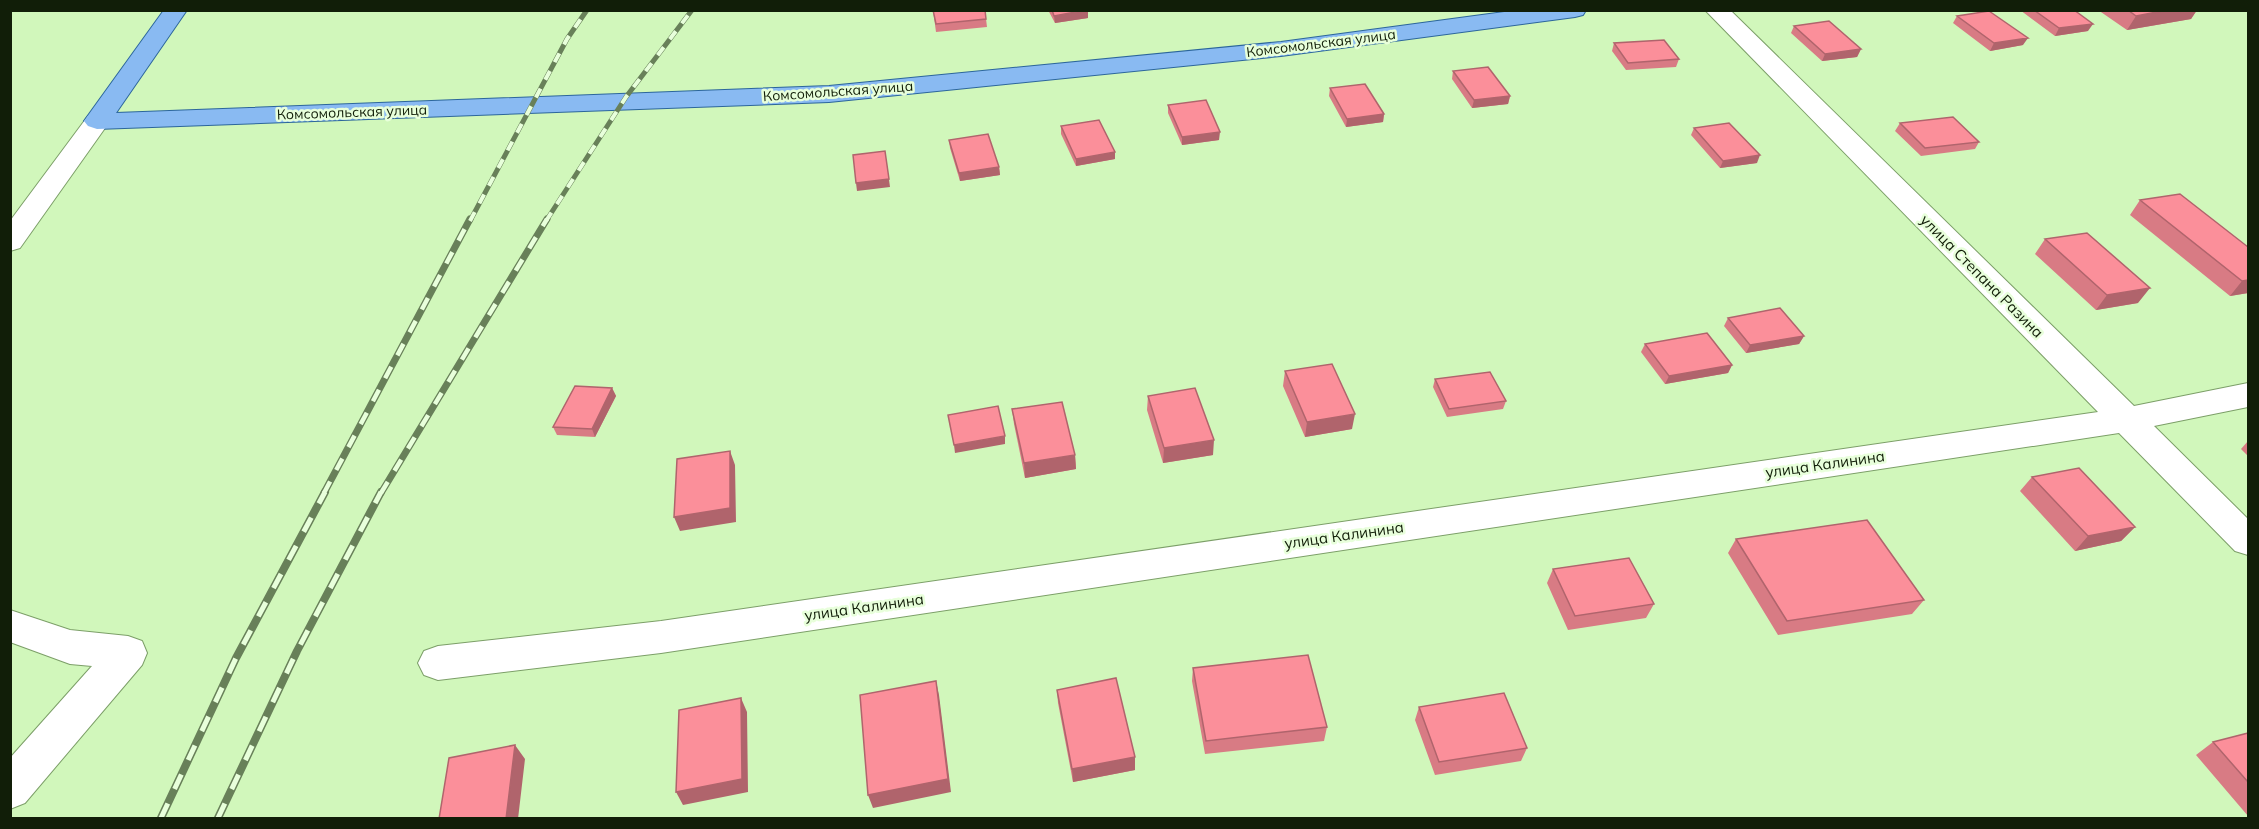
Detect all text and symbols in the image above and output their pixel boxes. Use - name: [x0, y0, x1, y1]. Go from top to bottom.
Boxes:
- street label: Комсомольская улица: [1245, 25, 1397, 61]
- street label: Комсомольская улица: [762, 77, 914, 105]
- street label: Комсомольская улица: [276, 100, 428, 124]
- street label: улица Степана Разина: [1916, 210, 2048, 342]
- street label: улица Калинина: [1764, 446, 1886, 482]
- street label: улица Калинина: [1283, 517, 1405, 553]
- street label: улица Калинина: [803, 589, 925, 625]

